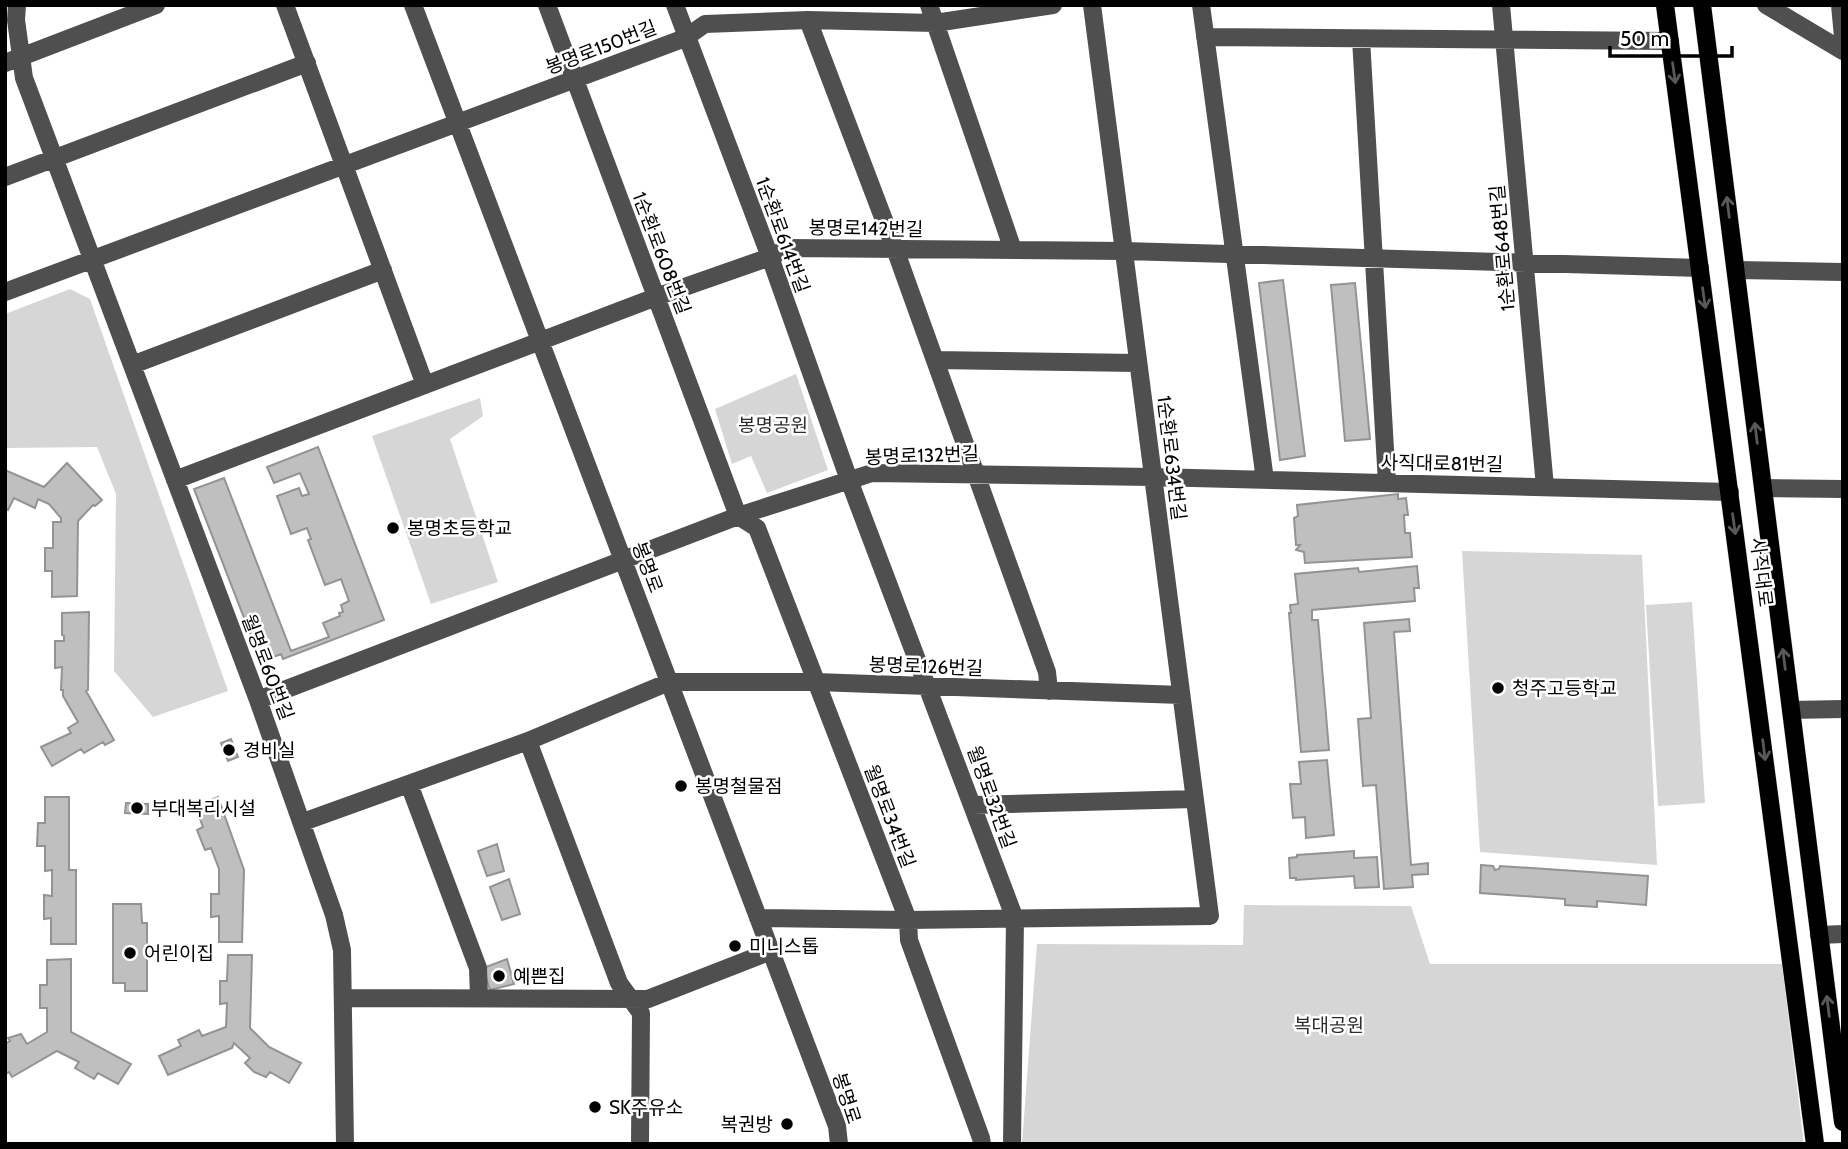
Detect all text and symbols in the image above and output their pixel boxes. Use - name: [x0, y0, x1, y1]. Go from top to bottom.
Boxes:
- scale bar: [1610, 14, 1732, 58]
- street label: 봉명로150번길: [542, 16, 660, 79]
- text: 50 m: [1620, 26, 1669, 51]
- one-way arrow: [1668, 61, 1681, 84]
- street label: 1순환로614번길: [751, 174, 814, 296]
- street label: 1순환로648번길: [1486, 184, 1519, 312]
- street label: 1순환로608번길: [628, 189, 695, 318]
- one-way arrow: [1721, 196, 1734, 219]
- street label: 봉명로142번길: [809, 216, 923, 241]
- one-way arrow: [1698, 287, 1711, 309]
- street label: 1순환로634번길: [1152, 394, 1191, 522]
- park label: 봉명공원: [738, 414, 808, 437]
- one-way arrow: [1750, 422, 1763, 445]
- street label: 봉명로132번길: [865, 442, 979, 469]
- street label: 사직대로81번길: [1381, 451, 1503, 476]
- one-way arrow: [1728, 512, 1741, 535]
- place label: 봉명초등학교: [407, 517, 512, 540]
- marker: 봉명초등학교: [385, 520, 401, 536]
- street label: 사직대로: [1746, 536, 1777, 608]
- street label: 봉명로: [627, 539, 668, 596]
- street label: 월명로60번길: [237, 611, 298, 723]
- one-way arrow: [1778, 648, 1791, 671]
- street label: 봉명로126번길: [868, 653, 984, 680]
- place label: 청주고등학교: [1512, 677, 1617, 700]
- marker: 청주고등학교: [1490, 680, 1506, 696]
- one-way arrow: [1757, 738, 1770, 760]
- place label: 경비실: [243, 739, 295, 762]
- marker: 경비실: [221, 742, 237, 758]
- street label: 월명로32번길: [962, 743, 1021, 852]
- street label: 월명로34번길: [859, 761, 920, 871]
- place label: 봉명철물점: [695, 775, 782, 798]
- marker: 봉명철물점: [673, 778, 689, 794]
- place label: 부대복리시설: [151, 797, 256, 820]
- marker: 부대복리시설: [129, 800, 145, 816]
- place label: 미니스톱: [749, 935, 819, 958]
- marker: 미니스톱: [727, 938, 743, 954]
- place label: 어린이집: [144, 942, 214, 965]
- marker: 어린이집: [122, 945, 138, 961]
- place label: 예쁜집: [513, 965, 565, 988]
- marker: 예쁜집: [491, 968, 507, 984]
- one-way arrow: [1822, 995, 1835, 1018]
- park label: 복대공원: [1294, 1014, 1364, 1037]
- street label: 봉명로: [827, 1070, 866, 1127]
- place label: SK주유소: [609, 1096, 683, 1119]
- marker: SK주유소: [587, 1099, 603, 1115]
- place label: 복권방: [721, 1113, 773, 1136]
- marker: 복권방: [779, 1116, 795, 1132]

